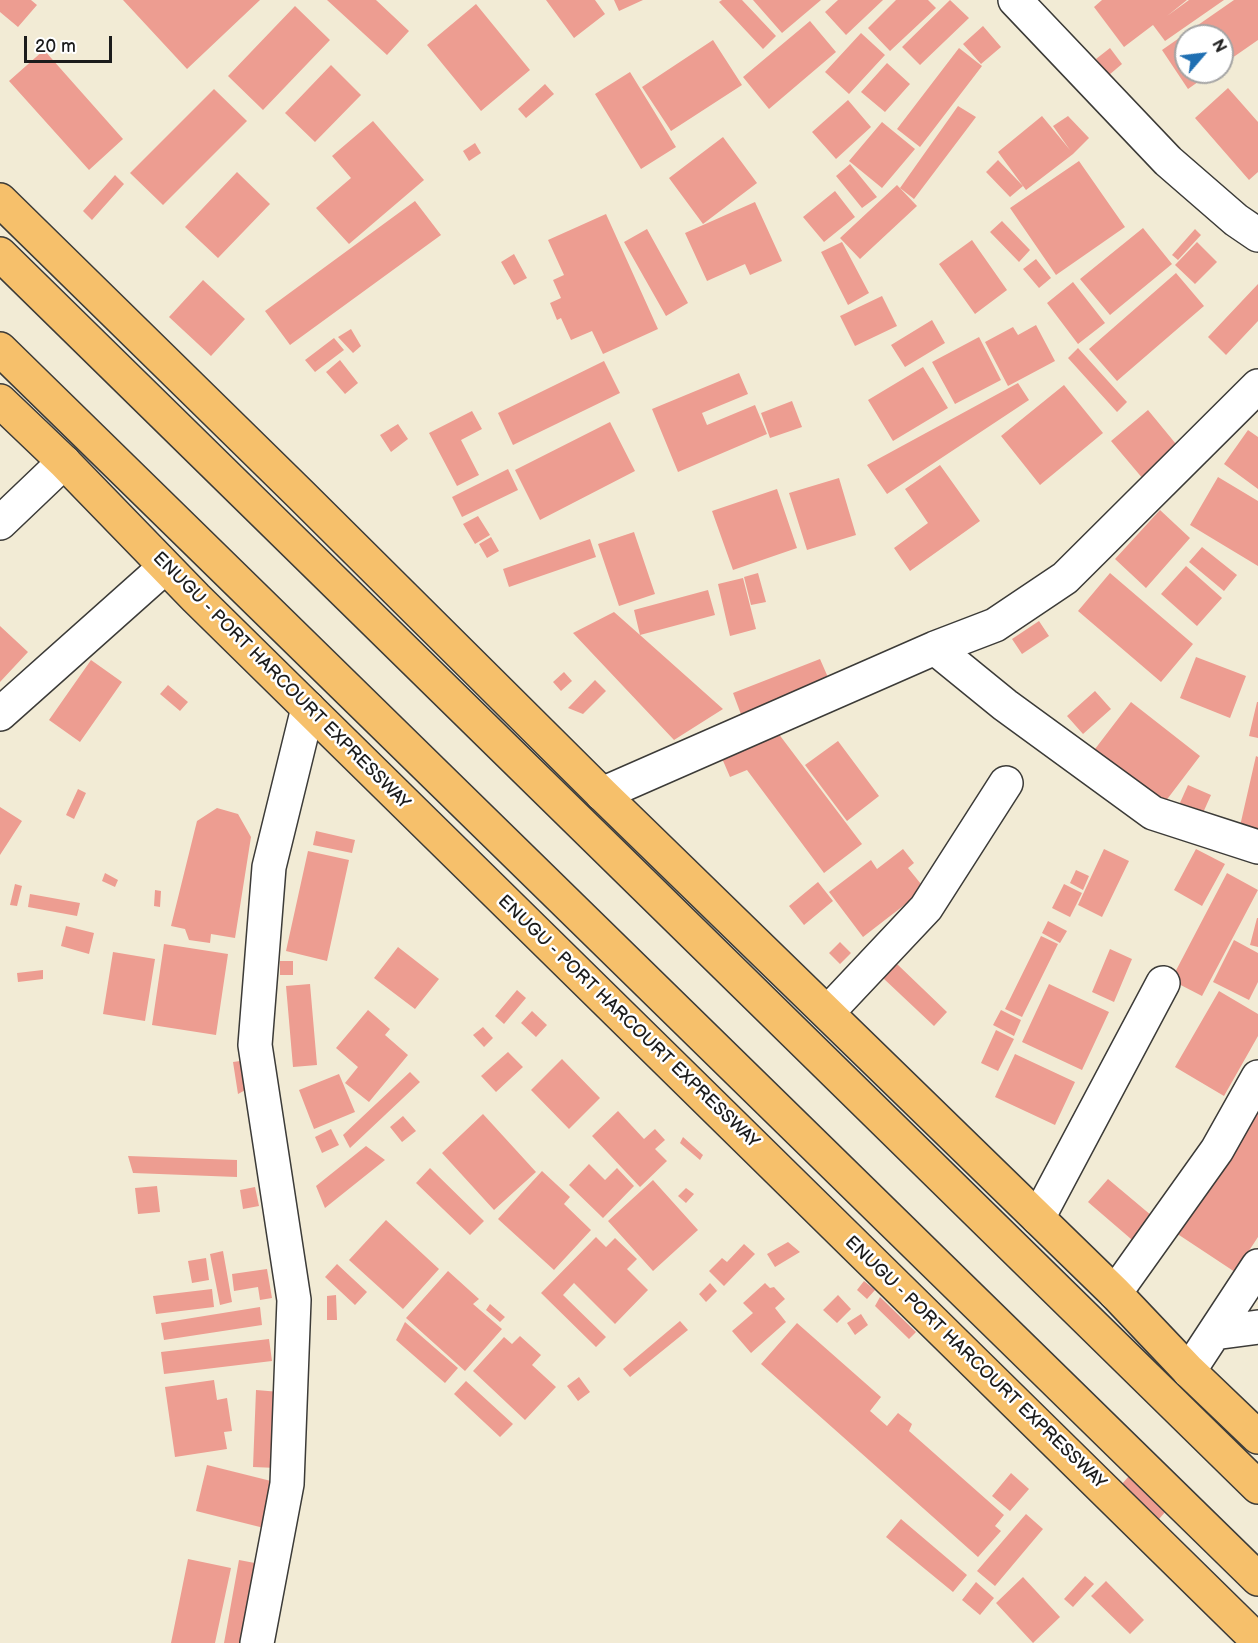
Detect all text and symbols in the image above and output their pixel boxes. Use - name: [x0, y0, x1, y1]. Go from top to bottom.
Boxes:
- scale bar: [27, 24, 116, 62]
- north arrow: [1174, 24, 1234, 84]
- text: 20 m: [35, 36, 76, 57]
- text: N: [1207, 36, 1230, 56]
- street label: ENUGU - PORT HARCOURT EXPRESSWAY: [148, 548, 414, 814]
- street label: ENUGU - PORT HARCOURT EXPRESSWAY: [493, 891, 763, 1153]
- street label: ENUGU - PORT HARCOURT EXPRESSWAY: [840, 1232, 1110, 1494]

